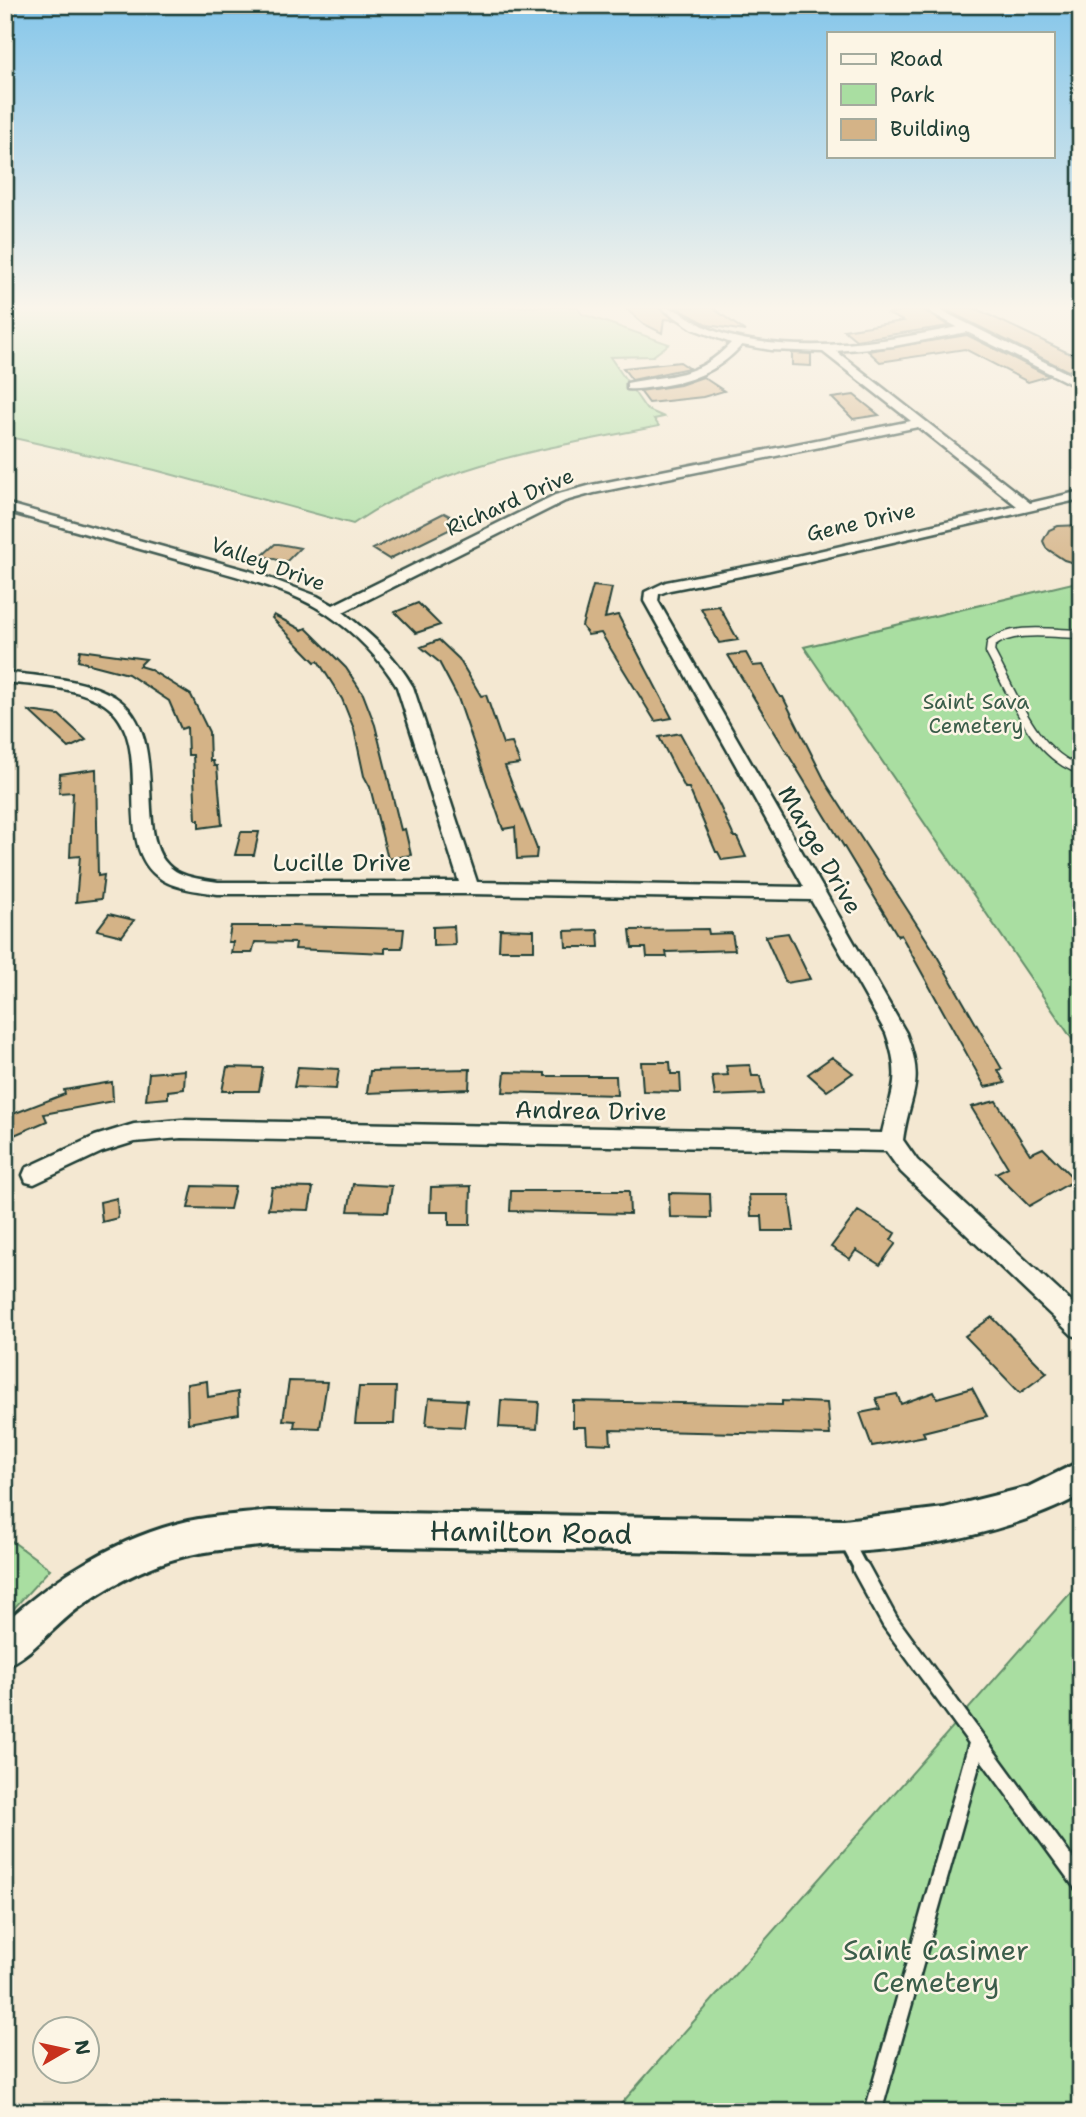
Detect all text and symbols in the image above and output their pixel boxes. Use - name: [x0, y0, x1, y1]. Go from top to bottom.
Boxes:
- legend: [827, 32, 1054, 158]
- text: Road: [890, 45, 943, 73]
- text: Park: [890, 81, 935, 109]
- text: Building: [890, 115, 970, 143]
- street label: Richard Drive: [442, 461, 578, 543]
- street label: Gene Drive: [804, 496, 918, 548]
- street label: Valley Drive: [207, 530, 329, 598]
- park label: Saint Sava Cemetery: [923, 688, 1029, 740]
- street label: Marge Drive: [770, 780, 870, 920]
- street label: Lucille Drive: [273, 847, 411, 879]
- street label: Andrea Drive: [515, 1094, 667, 1128]
- street label: Hamilton Road: [429, 1511, 633, 1553]
- park label: Saint Casimer Cemetery: [843, 1931, 1029, 2001]
- north arrow: [32, 2016, 102, 2086]
- text: N: [69, 2038, 96, 2057]

